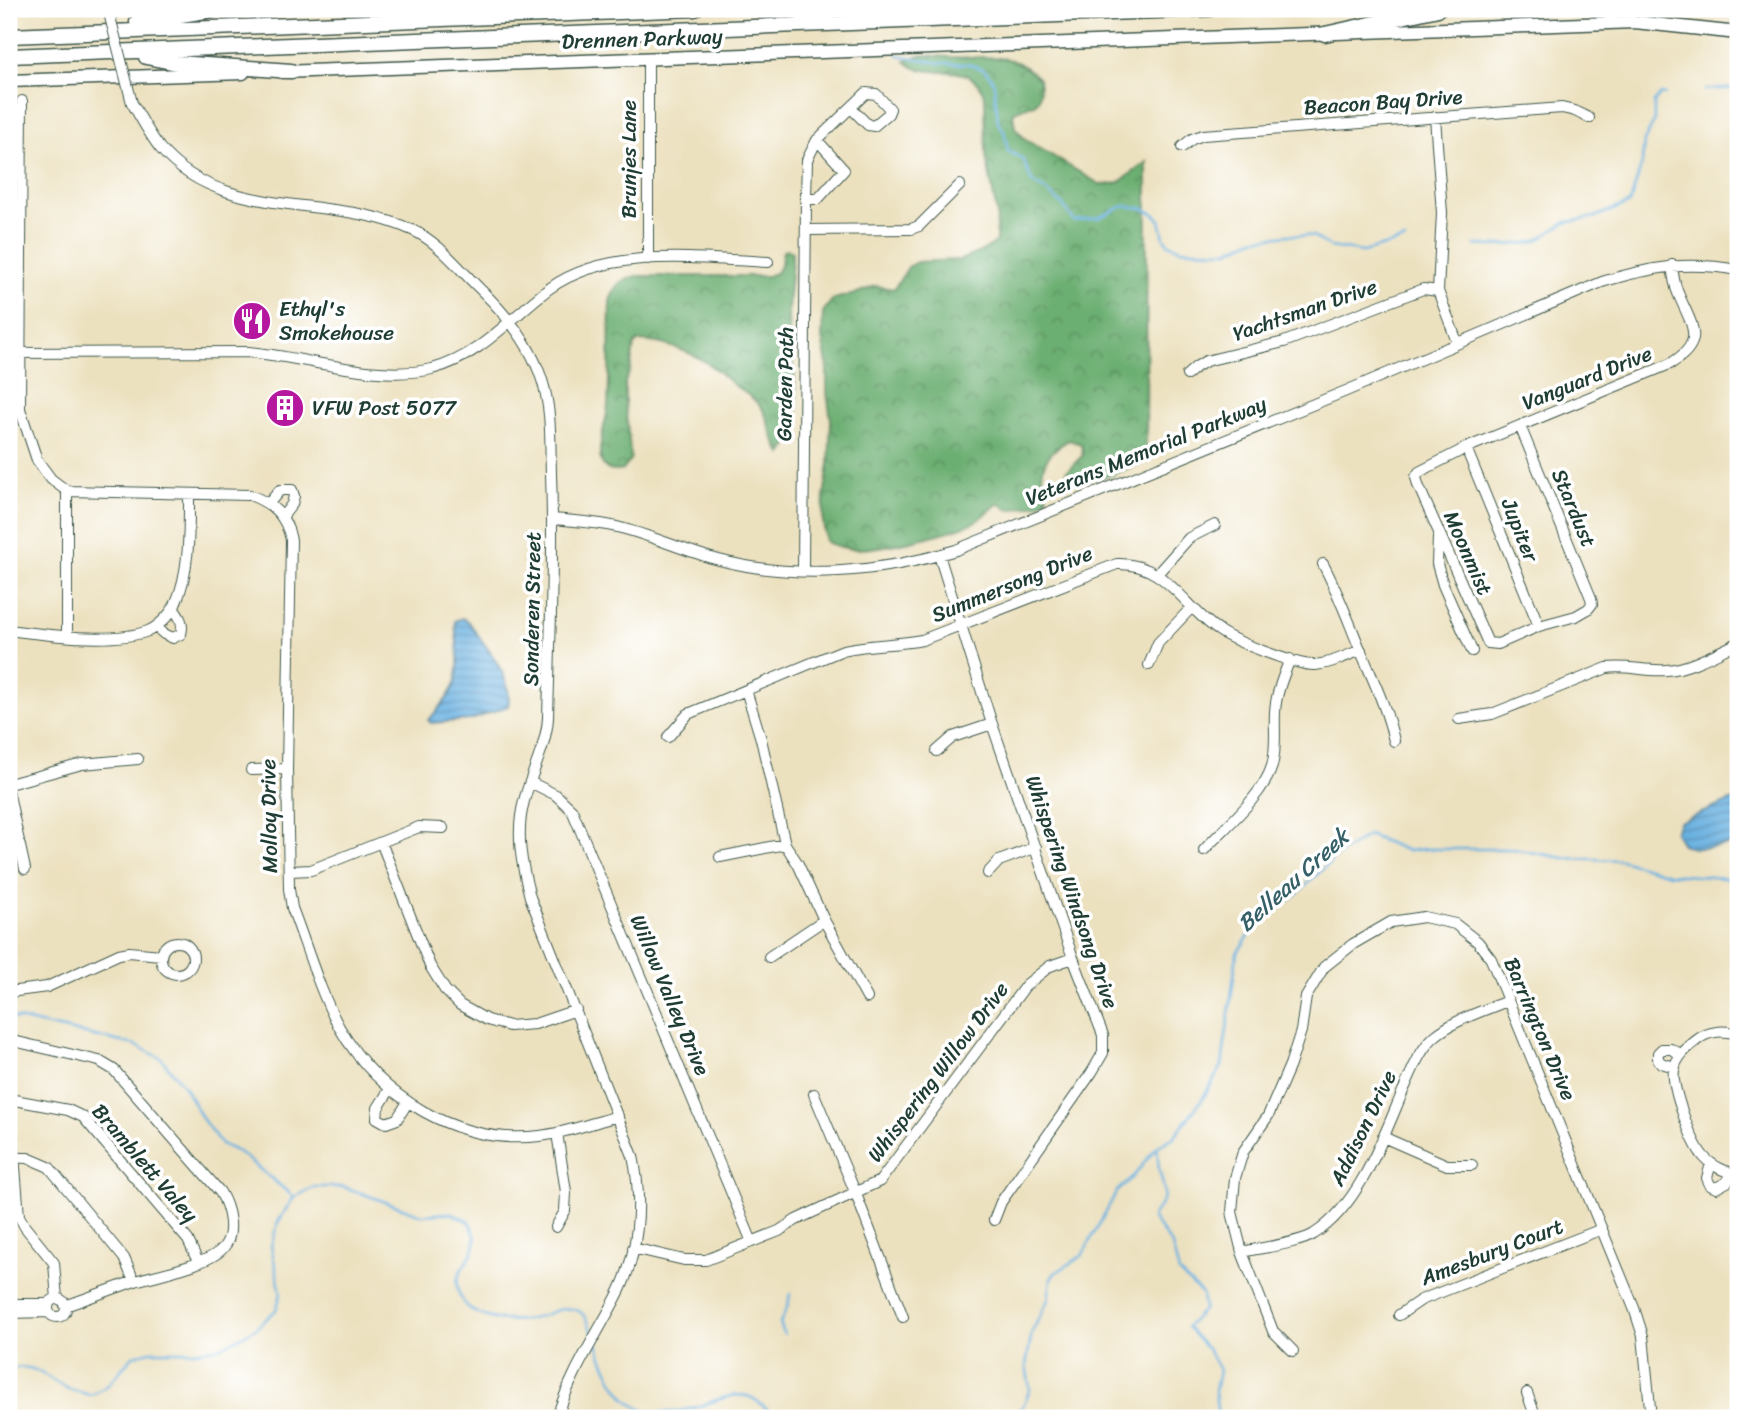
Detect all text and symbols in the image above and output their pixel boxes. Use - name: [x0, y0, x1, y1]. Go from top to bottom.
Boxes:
- street label: Drennen Parkway: [561, 17, 723, 61]
- street label: Beacon Bay Drive: [1302, 77, 1464, 127]
- street label: Brunjes Lane: [610, 99, 648, 218]
- street label: Yachtsman Drive: [1228, 267, 1383, 352]
- place label: Ethyl's Smokehouse: [279, 290, 394, 352]
- restaurant icon: Ethyl's Smokehouse: [231, 300, 273, 342]
- street label: Garden Path: [765, 326, 805, 442]
- street label: Vanguard Drive: [1516, 334, 1658, 421]
- street label: Veterans Memorial Parkway: [1020, 385, 1273, 517]
- building icon: VFW Post 5077: [264, 387, 306, 429]
- place label: VFW Post 5077: [312, 389, 458, 427]
- street label: Stardust: [1540, 463, 1608, 553]
- street label: Jupiter: [1490, 491, 1550, 569]
- street label: Moonmist: [1432, 504, 1504, 602]
- street label: Sonderen Street: [512, 532, 552, 686]
- street label: Summersong Drive: [926, 534, 1099, 634]
- street label: Molloy Drive: [249, 758, 289, 873]
- street label: Whispering Windsong Drive: [1014, 770, 1130, 1014]
- water label: Belleau Creek: [1228, 816, 1361, 942]
- street label: Willow Valley Drive: [619, 908, 721, 1082]
- street label: Barrington Drive: [1493, 951, 1587, 1107]
- street label: Whispering Willow Drive: [857, 973, 1019, 1171]
- street label: Addison Drive: [1318, 1063, 1408, 1194]
- street label: Bramblett Valey: [82, 1095, 208, 1232]
- street label: Amesbury Court: [1414, 1207, 1569, 1297]

